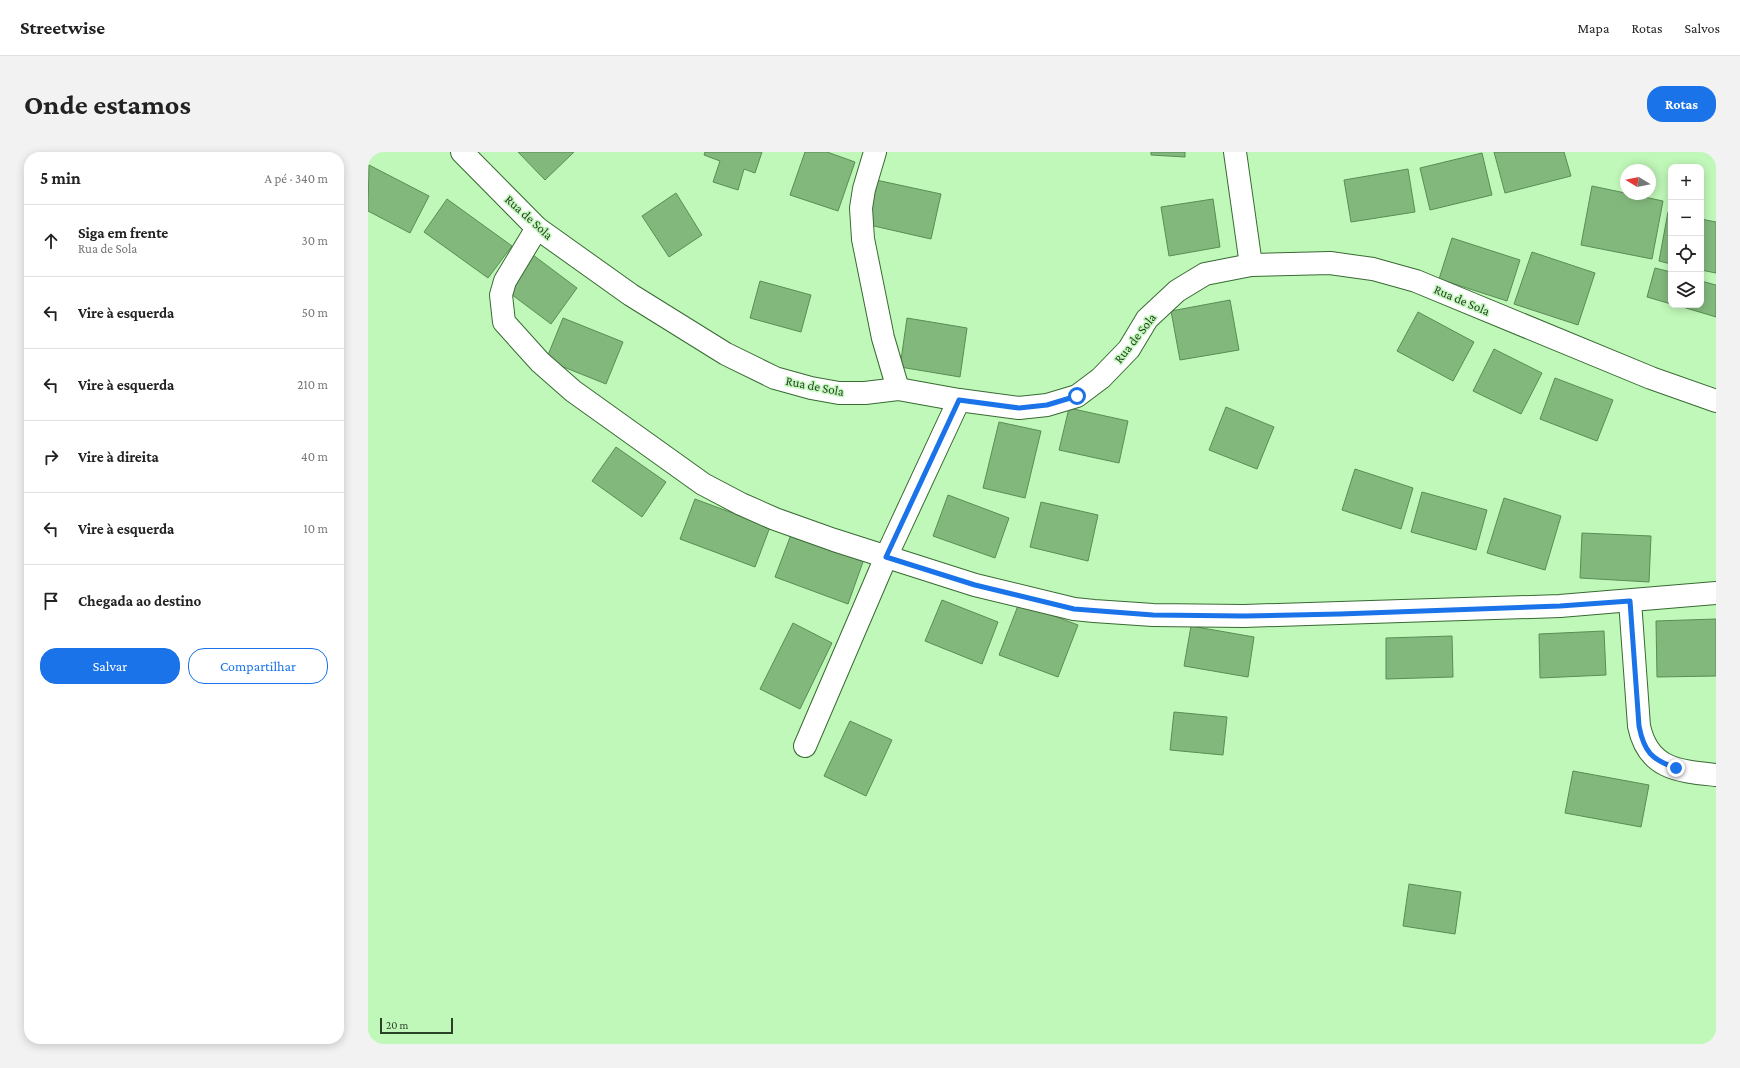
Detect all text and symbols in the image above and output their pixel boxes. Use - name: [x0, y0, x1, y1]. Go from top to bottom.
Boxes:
- text: Streetwise: [20, 17, 105, 38]
- text: Mapa: [1578, 20, 1609, 36]
- text: Rotas: [1631, 20, 1663, 36]
- text: Salvos: [1685, 20, 1720, 36]
- button: Rotas: [1647, 86, 1716, 122]
- text: Onde estamos: [24, 89, 191, 120]
- north arrow: [1620, 164, 1656, 200]
- map controls: [1668, 164, 1704, 308]
- button: +: [1668, 164, 1704, 200]
- text: 5 min: [40, 169, 81, 188]
- text: A pé · 340 m: [265, 171, 328, 186]
- street label: Rua de Sola: [502, 192, 556, 242]
- button: −: [1668, 200, 1704, 236]
- text: Siga em frente: [78, 225, 168, 241]
- icon: ahead: [40, 230, 62, 252]
- text: 30 m: [302, 233, 328, 248]
- button: locate: [1668, 236, 1704, 272]
- text: Rua de Sola: [78, 241, 137, 256]
- button: layers: [1668, 272, 1704, 308]
- street label: Rua de Sola: [1432, 281, 1492, 319]
- icon: left: [40, 302, 62, 324]
- text: Vire à esquerda: [78, 305, 174, 321]
- text: 50 m: [302, 305, 328, 320]
- street label: Rua de Sola: [1111, 310, 1159, 366]
- street label: Rua de Sola: [784, 373, 846, 399]
- icon: left: [40, 374, 62, 396]
- text: Vire à esquerda: [78, 377, 174, 393]
- text: 210 m: [297, 377, 328, 392]
- route start: [1068, 387, 1086, 405]
- icon: right: [40, 446, 62, 468]
- text: Vire à direita: [78, 449, 159, 465]
- text: 40 m: [301, 449, 328, 464]
- icon: left: [40, 518, 62, 540]
- text: Vire à esquerda: [78, 521, 174, 537]
- text: 10 m: [303, 521, 328, 536]
- icon: arrive: [40, 590, 62, 612]
- text: Chegada ao destino: [78, 593, 201, 609]
- button: Salvar: [40, 648, 180, 684]
- button: Compartilhar: [188, 648, 328, 684]
- route end: [1667, 759, 1685, 777]
- scale bar: [380, 1016, 453, 1035]
- text: 20 m: [386, 1019, 408, 1031]

